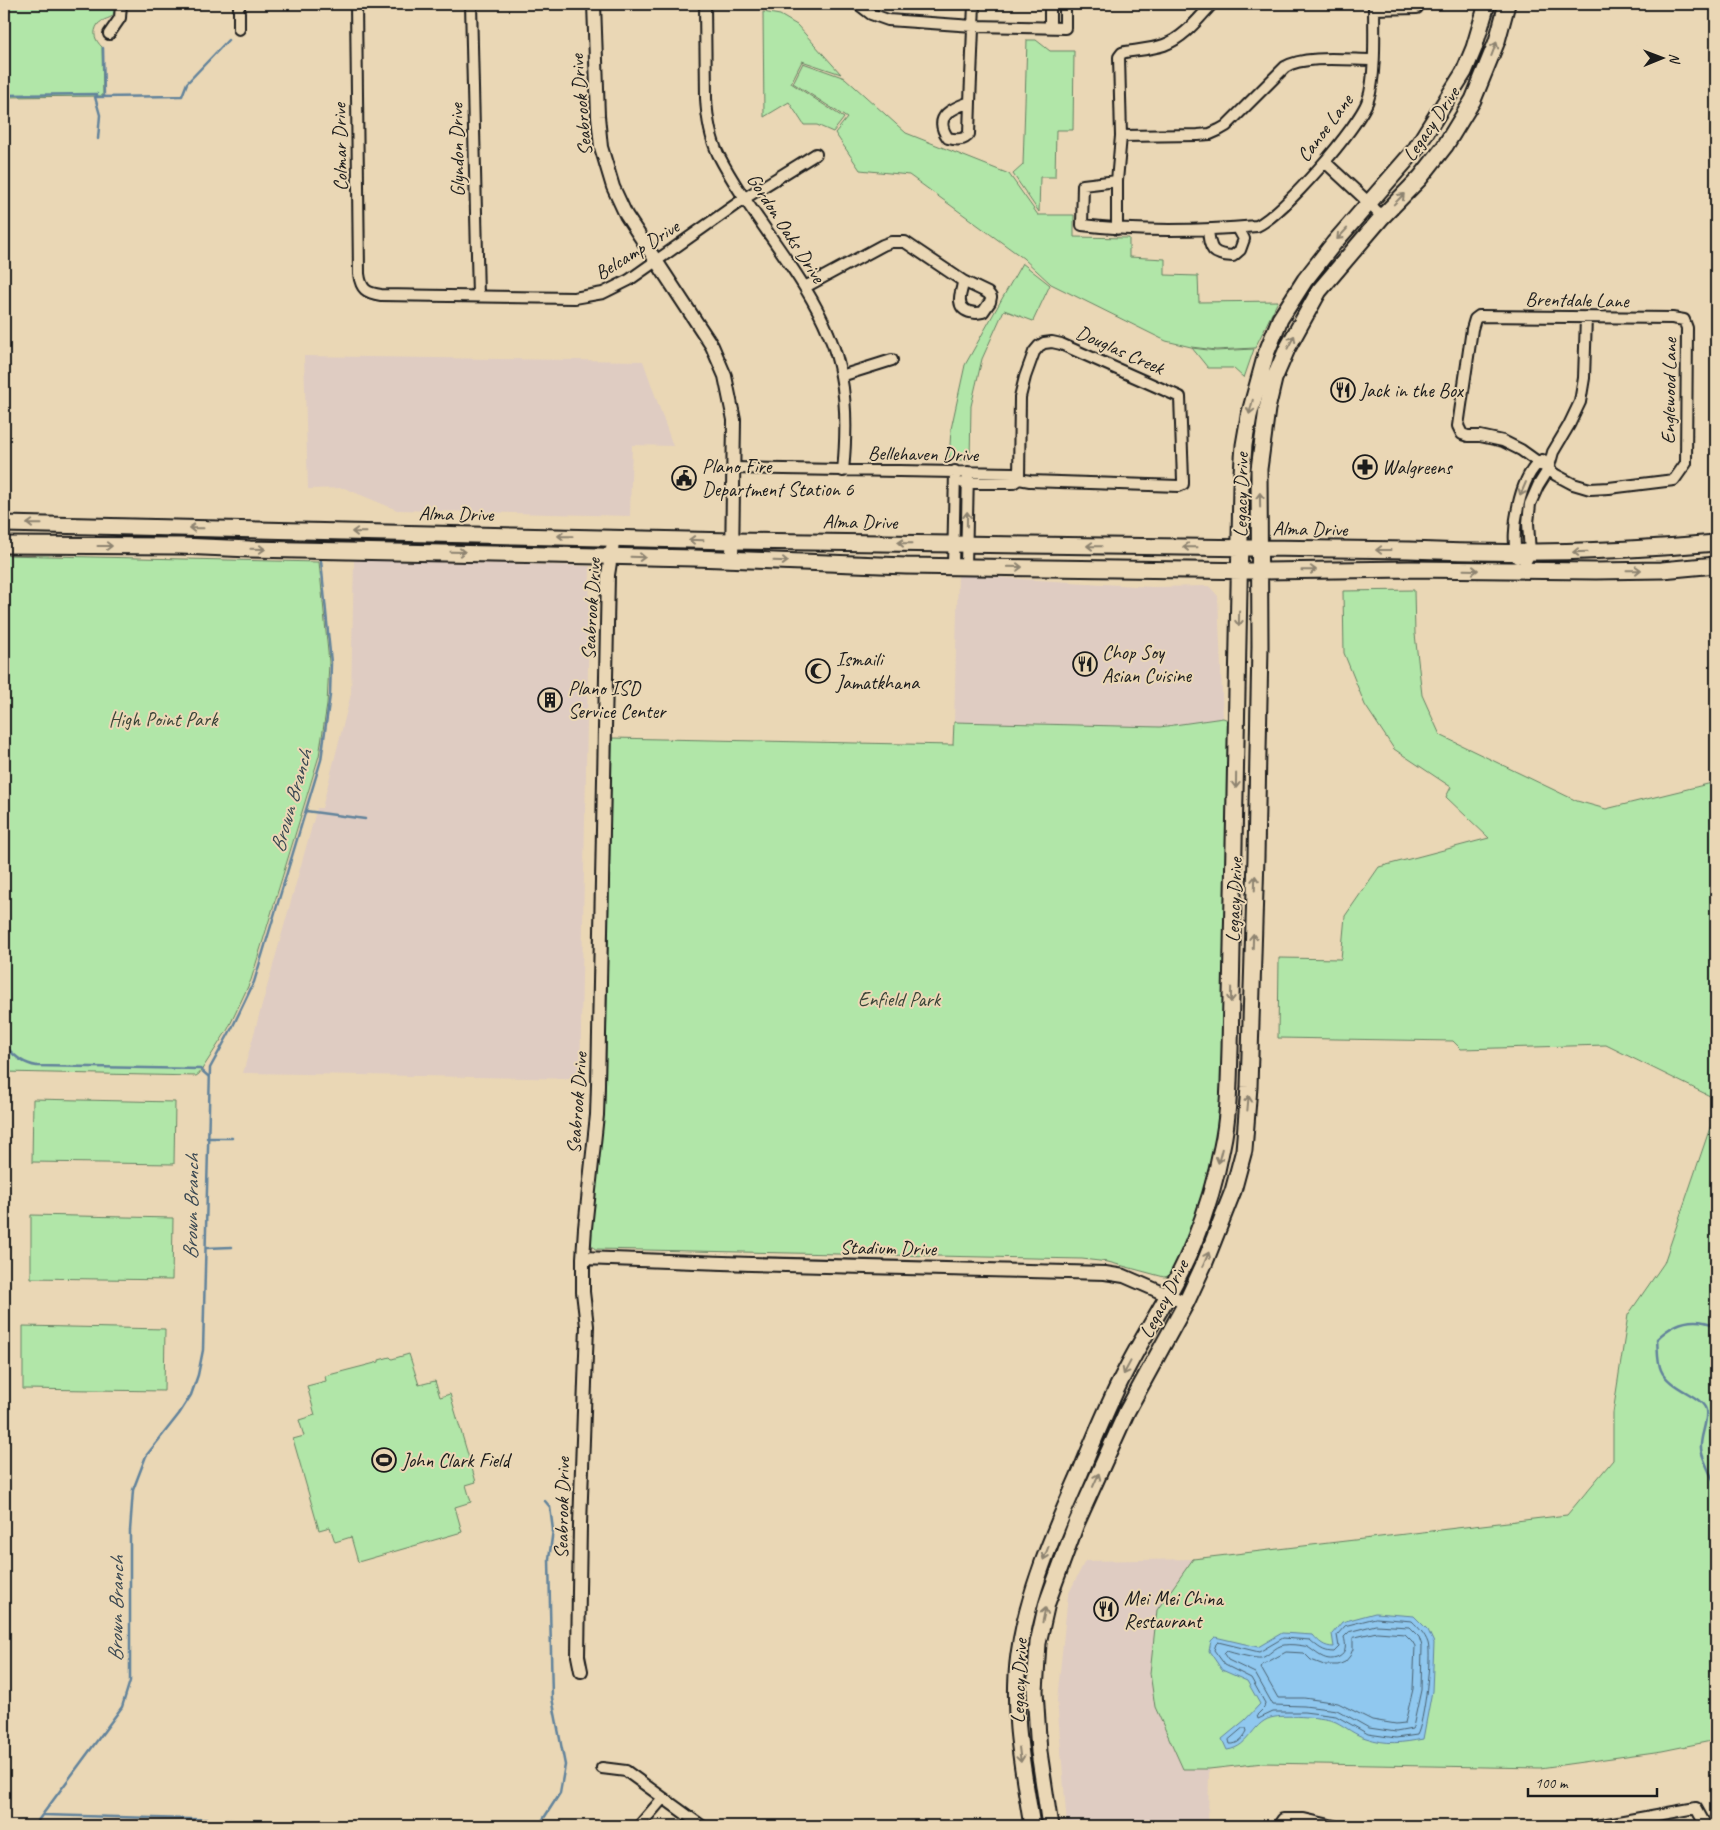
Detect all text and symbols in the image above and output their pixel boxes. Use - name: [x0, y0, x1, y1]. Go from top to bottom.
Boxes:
- north arrow: [1638, 32, 1688, 82]
- one-way arrow: [1490, 42, 1499, 57]
- street label: Seabrook Drive: [564, 52, 598, 157]
- text: N: [1666, 53, 1683, 65]
- street label: Legacy Drive: [1397, 81, 1466, 166]
- street label: Canoe Lane: [1291, 88, 1359, 167]
- street label: Colmar Drive: [327, 101, 353, 191]
- street label: Glyndon Drive: [444, 102, 470, 197]
- street label: Gordon Oaks Drive: [741, 168, 832, 289]
- one-way arrow: [1393, 193, 1405, 206]
- street label: Belcamp Drive: [590, 214, 685, 286]
- one-way arrow: [1336, 228, 1348, 241]
- street label: Brentdale Lane: [1525, 287, 1630, 313]
- street label: Douglas Creek: [1072, 320, 1169, 381]
- one-way arrow: [1287, 335, 1296, 350]
- street label: Englewood Lane: [1656, 336, 1682, 444]
- restaurant icon: Jack in the Box: [1330, 377, 1356, 403]
- place label: Jack in the Box: [1359, 378, 1465, 403]
- one-way arrow: [1246, 398, 1255, 414]
- street label: Bellehaven Drive: [868, 441, 980, 467]
- street label: Legacy Drive: [1228, 451, 1254, 538]
- place label: Plano Fire Department Station 6: [702, 454, 855, 502]
- pharmacy icon: Walgreens: [1352, 454, 1378, 480]
- place label: Walgreens: [1382, 455, 1454, 480]
- public building icon: Plano Fire Department Station 6: [671, 465, 697, 491]
- one-way arrow: [1518, 481, 1528, 496]
- one-way arrow: [1255, 492, 1265, 508]
- street label: Alma Drive: [418, 501, 495, 527]
- street label: Alma Drive: [822, 509, 899, 535]
- one-way arrow: [963, 511, 972, 527]
- street label: Alma Drive: [1272, 516, 1349, 542]
- one-way arrow: [26, 519, 42, 529]
- one-way arrow: [188, 523, 204, 533]
- one-way arrow: [351, 527, 367, 537]
- one-way arrow: [558, 532, 574, 541]
- one-way arrow: [688, 535, 704, 544]
- one-way arrow: [897, 538, 913, 548]
- one-way arrow: [96, 541, 113, 551]
- one-way arrow: [1087, 541, 1103, 550]
- one-way arrow: [1183, 542, 1199, 552]
- one-way arrow: [249, 544, 265, 554]
- one-way arrow: [1375, 545, 1392, 555]
- one-way arrow: [1573, 547, 1589, 557]
- one-way arrow: [449, 548, 465, 557]
- one-way arrow: [629, 552, 645, 561]
- street label: Seabrook Drive: [576, 556, 606, 660]
- one-way arrow: [772, 556, 788, 565]
- one-way arrow: [1006, 562, 1023, 572]
- one-way arrow: [1300, 565, 1317, 575]
- one-way arrow: [1463, 565, 1479, 575]
- one-way arrow: [1626, 566, 1642, 575]
- one-way arrow: [1234, 610, 1244, 626]
- place label: Chop Soy Asian Cuisine: [1102, 640, 1192, 688]
- place label: Ismaili Jamatkhana: [835, 647, 920, 695]
- restaurant icon: Chop Soy Asian Cuisine: [1072, 651, 1098, 677]
- mosque icon: Ismaili Jamatkhana: [805, 658, 831, 684]
- place label: Plano ISD Service Center: [568, 676, 667, 724]
- building icon: Plano ISD Service Center: [537, 687, 563, 713]
- park label: High Point Park: [109, 707, 219, 732]
- water label: Brown Branch: [264, 745, 319, 855]
- one-way arrow: [1231, 772, 1241, 789]
- street label: Legacy Drive: [1220, 856, 1248, 943]
- one-way arrow: [1250, 875, 1260, 892]
- one-way arrow: [1249, 933, 1258, 949]
- one-way arrow: [1226, 986, 1236, 1002]
- park label: Enfield Park: [858, 987, 942, 1012]
- street label: Seabrook Drive: [561, 1050, 593, 1155]
- one-way arrow: [1243, 1095, 1252, 1111]
- one-way arrow: [1215, 1148, 1224, 1164]
- water label: Brown Branch: [177, 1152, 205, 1260]
- street label: Stadium Drive: [840, 1235, 938, 1261]
- one-way arrow: [1202, 1252, 1212, 1267]
- street label: Legacy Drive: [1134, 1254, 1195, 1342]
- one-way arrow: [1122, 1360, 1131, 1375]
- sports icon: John Clark Field: [371, 1447, 397, 1473]
- place label: John Clark Field: [401, 1448, 512, 1473]
- street label: Seabrook Drive: [549, 1455, 575, 1559]
- one-way arrow: [1091, 1473, 1101, 1488]
- one-way arrow: [1041, 1545, 1050, 1560]
- water label: Brown Branch: [102, 1554, 130, 1662]
- place label: Mei Mei China Restaurant: [1124, 1586, 1225, 1634]
- restaurant icon: Mei Mei China Restaurant: [1093, 1596, 1119, 1622]
- one-way arrow: [1040, 1607, 1049, 1623]
- street label: Legacy Drive: [1005, 1637, 1033, 1724]
- one-way arrow: [1015, 1747, 1025, 1763]
- scale bar: [1528, 1765, 1656, 1797]
- text: 100 m: [1535, 1774, 1569, 1793]

